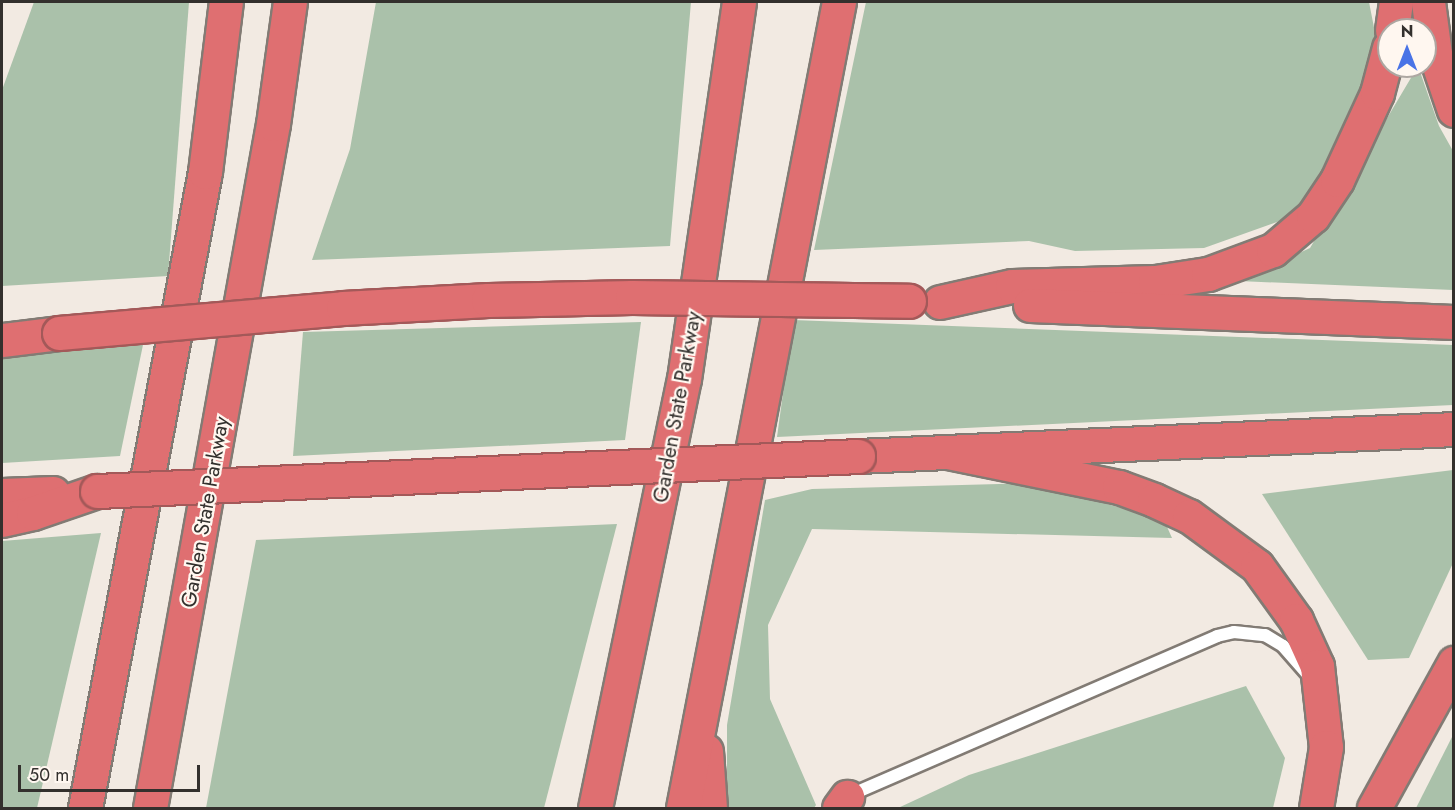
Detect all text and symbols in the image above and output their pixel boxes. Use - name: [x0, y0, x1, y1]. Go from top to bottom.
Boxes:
- north arrow: [1377, 18, 1437, 78]
- text: N: [1401, 20, 1413, 43]
- street label: Garden State Parkway: [648, 309, 706, 505]
- street label: Garden State Parkway: [176, 414, 234, 610]
- scale bar: [21, 753, 202, 791]
- text: 50 m: [29, 762, 69, 788]

